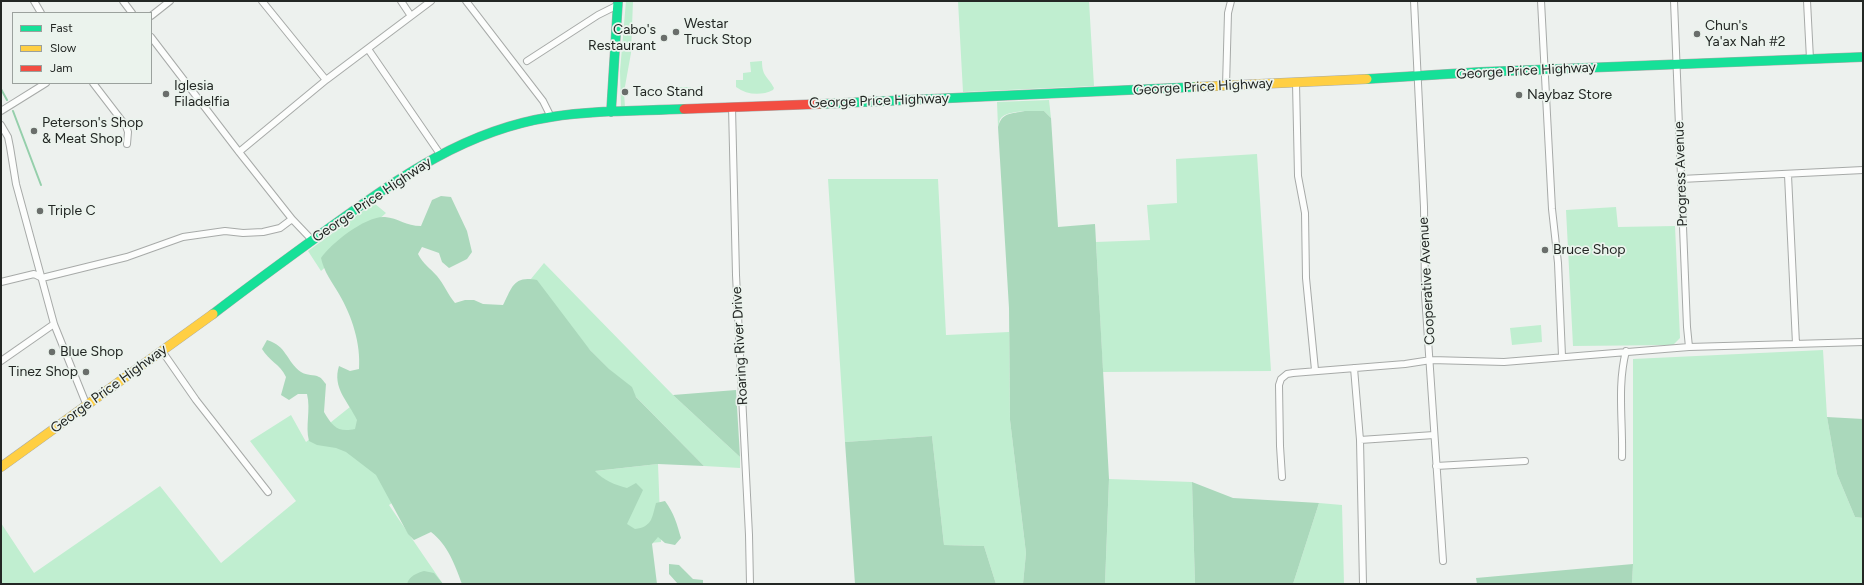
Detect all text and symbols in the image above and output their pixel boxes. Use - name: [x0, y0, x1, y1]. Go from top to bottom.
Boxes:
- legend: [12, 12, 152, 84]
- place label: Westar Truck Stop: [684, 16, 752, 48]
- place label: Chun's Ya'ax Nah #2: [1705, 18, 1786, 50]
- text: Fast: [50, 21, 73, 35]
- place label: Cabo's Restaurant: [588, 22, 656, 54]
- marker: Westar Truck Stop: [671, 27, 681, 37]
- marker: Chun's Ya'ax Nah #2: [1692, 29, 1702, 39]
- marker: Cabo's Restaurant: [659, 33, 669, 43]
- text: Slow: [50, 41, 76, 55]
- street label: George Price Highway: [1456, 59, 1596, 83]
- text: Jam: [50, 61, 73, 75]
- street label: George Price Highway: [1133, 75, 1273, 99]
- place label: Iglesia Filadelfia: [174, 78, 230, 110]
- place label: Taco Stand: [633, 84, 703, 100]
- marker: Taco Stand: [620, 87, 630, 97]
- place label: Naybaz Store: [1527, 87, 1612, 103]
- marker: Iglesia Filadelfia: [161, 89, 171, 99]
- street label: George Price Highway: [809, 90, 949, 112]
- marker: Naybaz Store: [1514, 90, 1524, 100]
- place label: Peterson's Shop & Meat Shop: [42, 115, 143, 148]
- street label: Progress Avenue: [1671, 121, 1691, 227]
- marker: Peterson's Shop & Meat Shop: [29, 126, 39, 136]
- street label: George Price Highway: [309, 154, 435, 246]
- place label: Triple C: [48, 203, 96, 219]
- marker: Triple C: [35, 206, 45, 216]
- street label: Cooperative Avenue: [1415, 217, 1439, 345]
- place label: Bruce Shop: [1553, 242, 1626, 258]
- marker: Bruce Shop: [1540, 245, 1550, 255]
- street label: Roaring River Drive: [729, 286, 751, 406]
- street label: George Price Highway: [47, 341, 171, 437]
- place label: Blue Shop: [60, 344, 123, 360]
- marker: Blue Shop: [47, 347, 57, 357]
- place label: Tinez Shop: [8, 364, 78, 380]
- marker: Tinez Shop: [81, 367, 91, 377]

